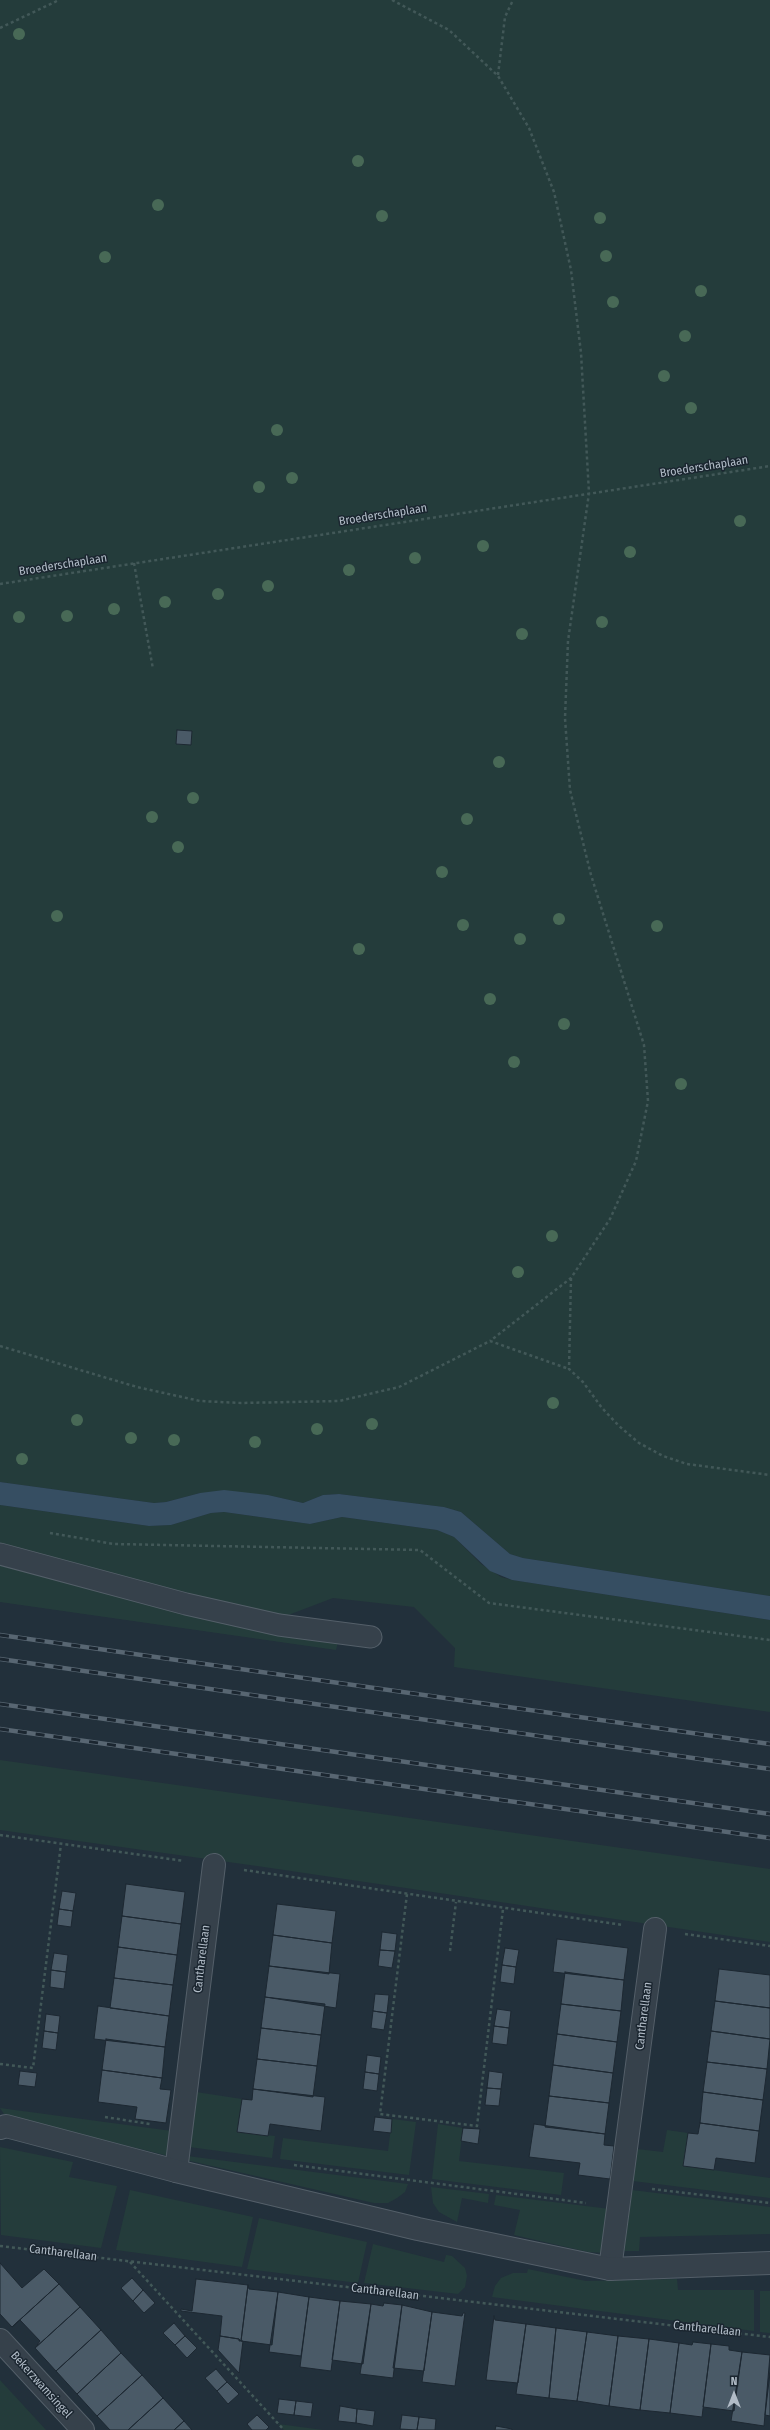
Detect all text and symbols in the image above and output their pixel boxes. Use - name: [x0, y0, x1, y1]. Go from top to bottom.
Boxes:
- street label: Broederschaplaan: [659, 453, 749, 481]
- street label: Broederschaplaan: [338, 501, 428, 529]
- street label: Broederschaplaan: [18, 551, 108, 579]
- street label: Cantharellaan: [191, 1924, 213, 1994]
- street label: Cantharellaan: [633, 1981, 655, 2051]
- street label: Cantharellaan: [28, 2242, 98, 2264]
- street label: Cantharellaan: [350, 2281, 420, 2303]
- street label: Cantharellaan: [672, 2318, 742, 2340]
- street label: Bekerzwamsingel: [7, 2349, 75, 2421]
- north arrow: [714, 2374, 754, 2414]
- text: N: [731, 2375, 737, 2388]

